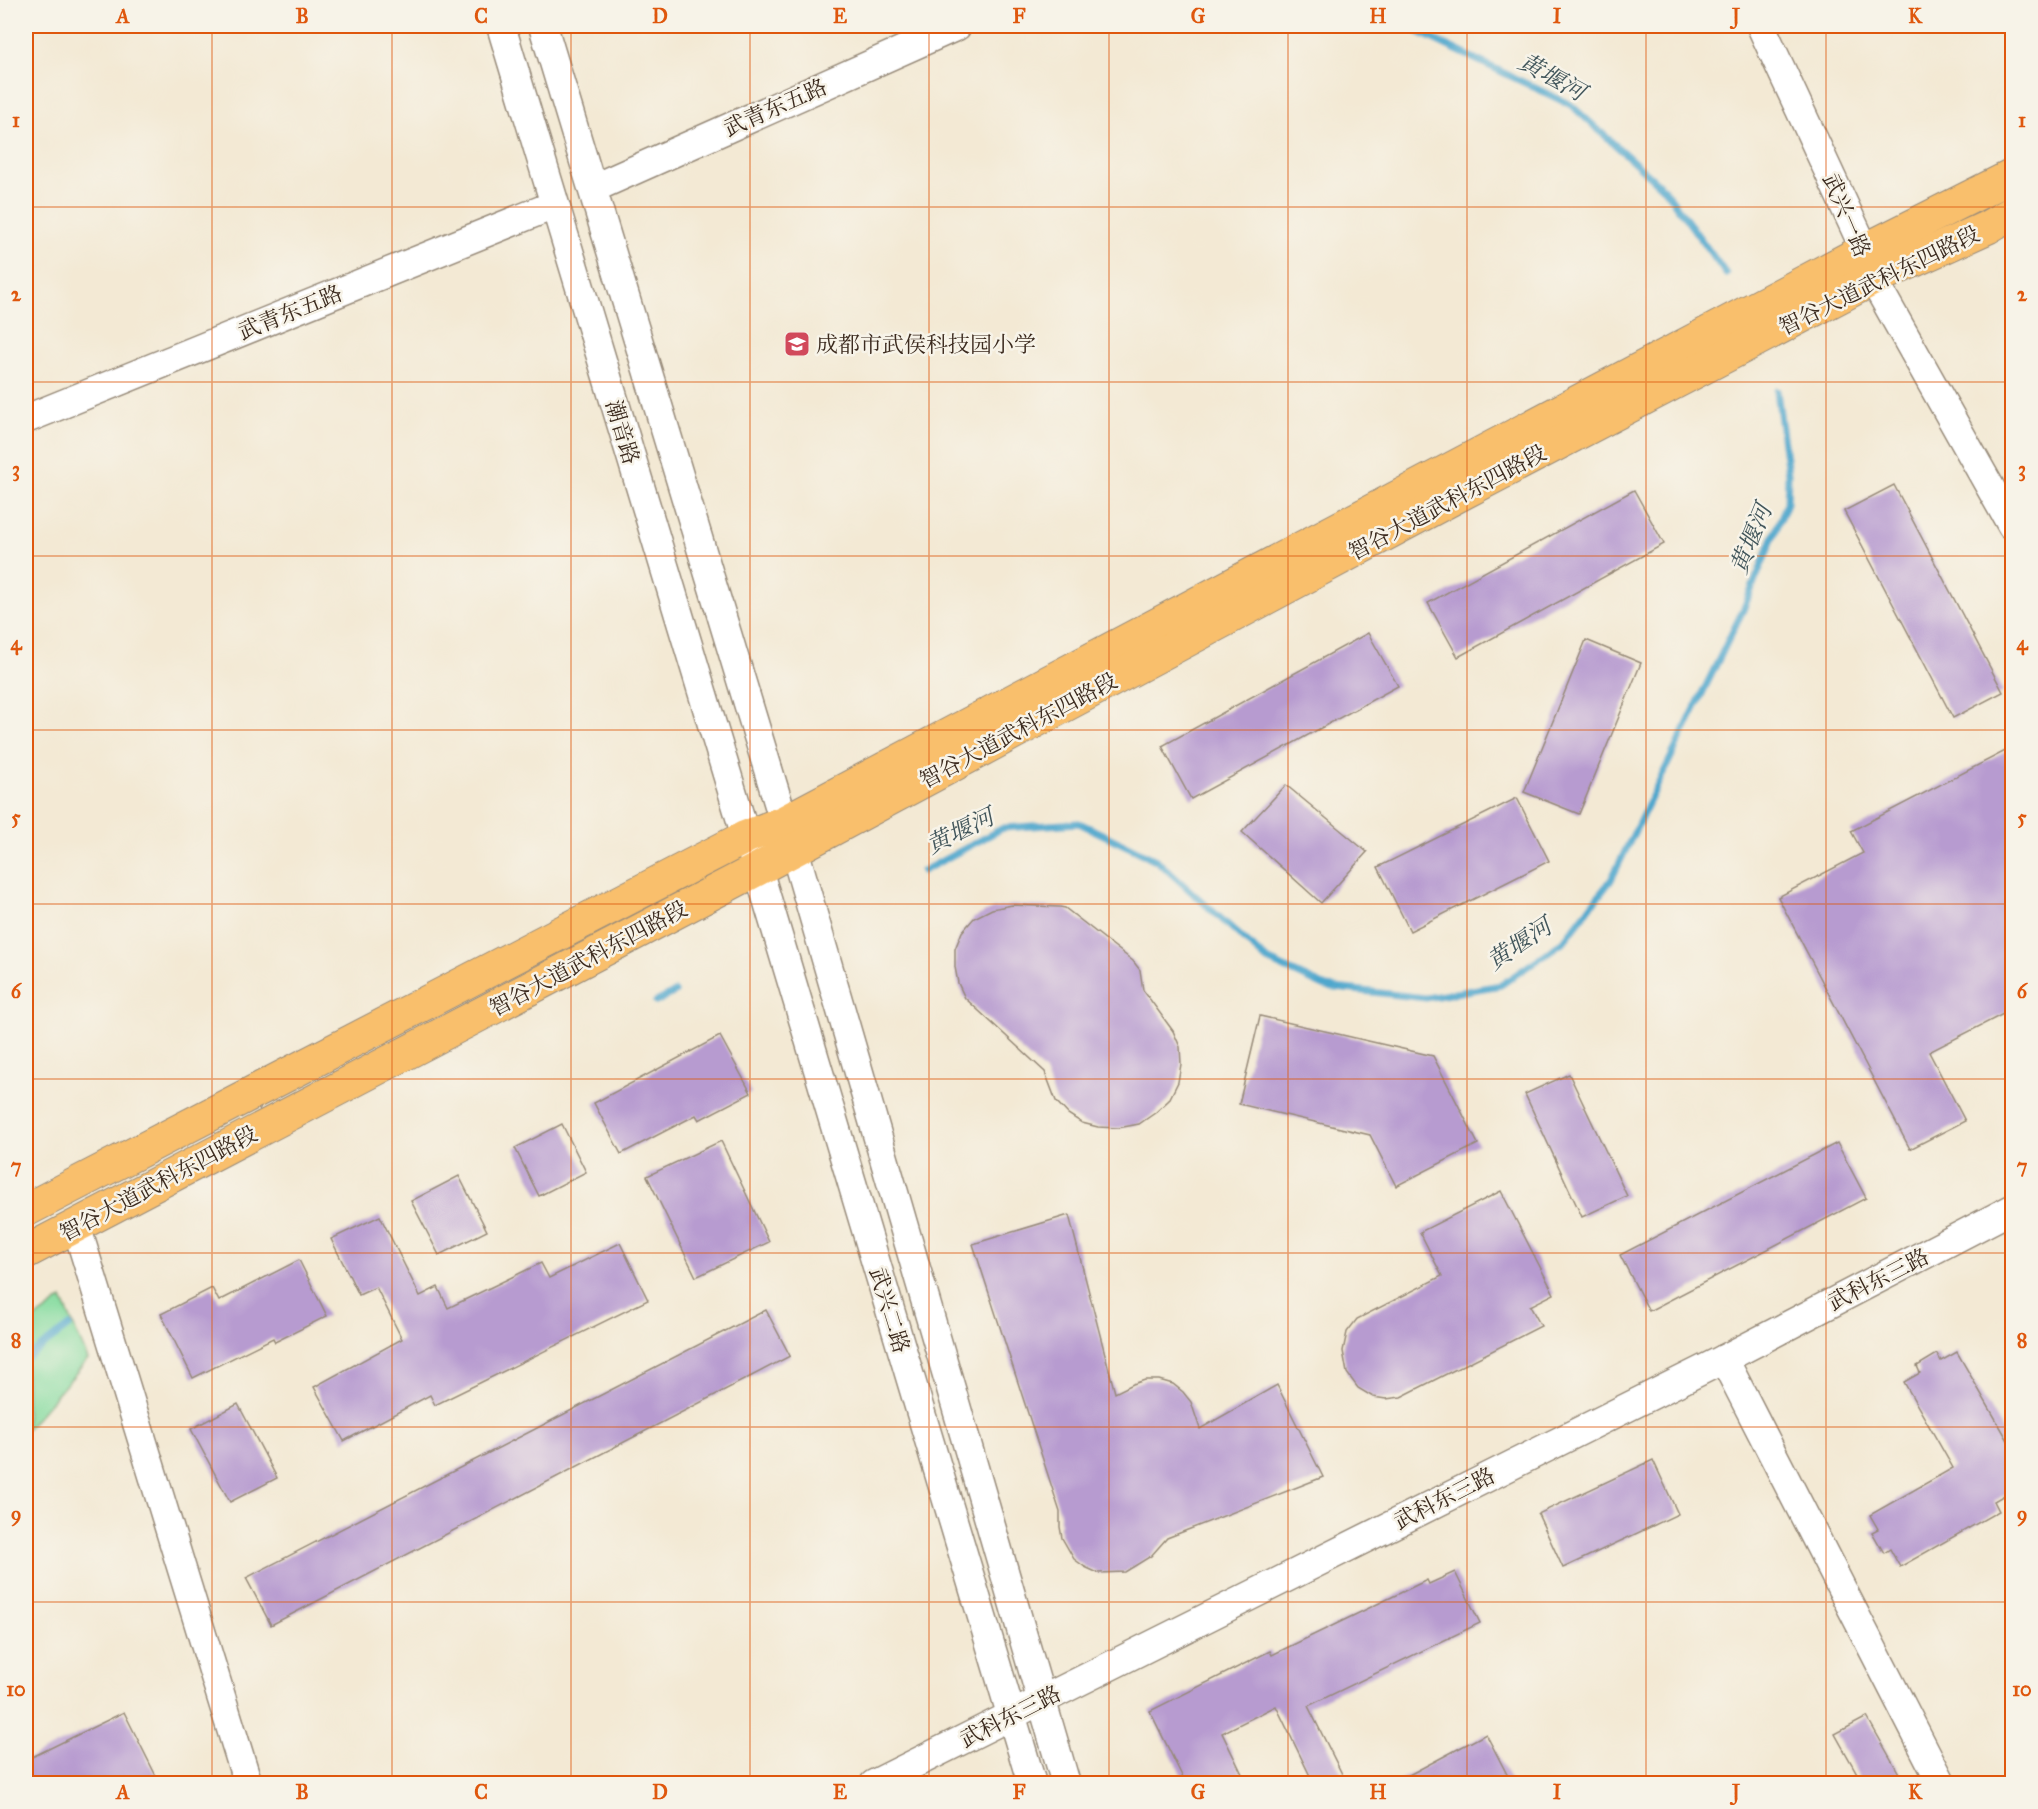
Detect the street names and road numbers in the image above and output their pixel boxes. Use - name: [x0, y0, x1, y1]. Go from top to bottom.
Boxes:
- street label: 武青东五路: [719, 73, 831, 142]
- street label: 武兴一路: [1817, 169, 1876, 261]
- street label: 智谷大道武科东四路段: [1774, 220, 1984, 341]
- street label: 武青东五路: [234, 279, 346, 346]
- street label: 潮音路: [600, 397, 645, 468]
- street label: 智谷大道武科东四路段: [1344, 439, 1551, 566]
- street label: 智谷大道武科东四路段: [915, 667, 1122, 794]
- street label: 智谷大道武科东四路段: [485, 895, 692, 1022]
- street label: 智谷大道武科东四路段: [55, 1120, 262, 1247]
- street label: 武科东三路: [1823, 1242, 1933, 1316]
- street label: 武兴二路: [864, 1264, 915, 1356]
- street label: 武科东三路: [1389, 1461, 1499, 1535]
- street label: 武科东三路: [955, 1679, 1065, 1753]

